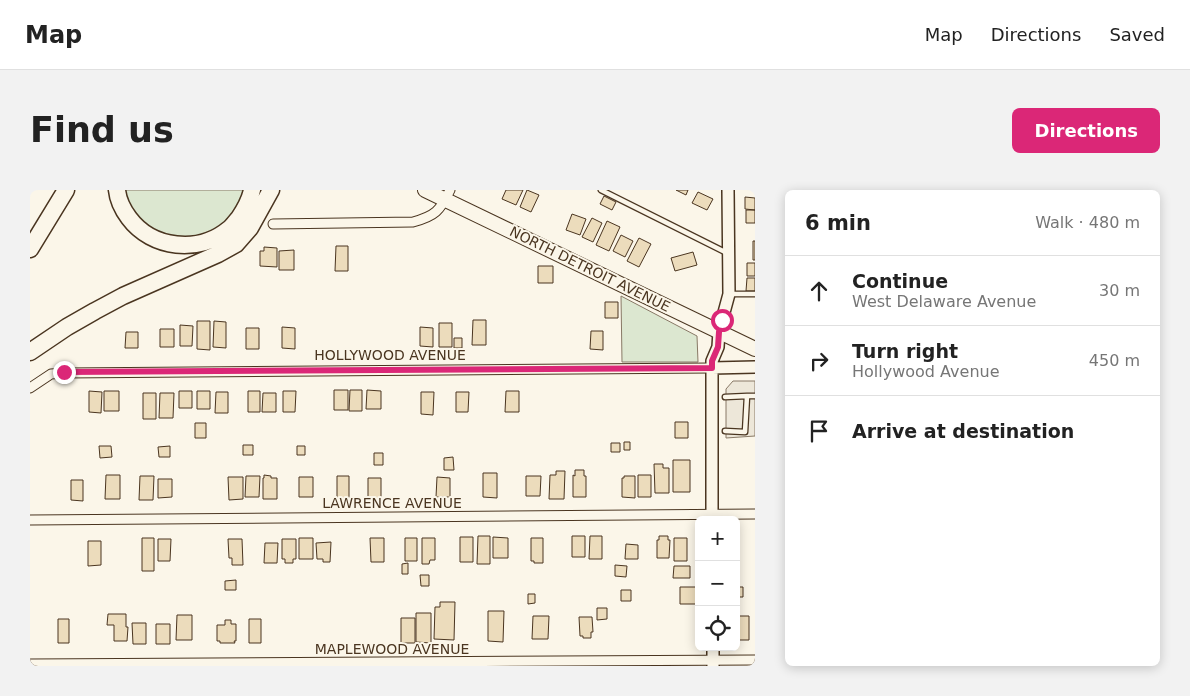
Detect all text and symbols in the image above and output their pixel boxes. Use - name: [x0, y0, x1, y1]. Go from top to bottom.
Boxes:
- text: Map: [25, 21, 82, 49]
- text: Map: [925, 24, 963, 45]
- text: Directions: [991, 24, 1081, 45]
- text: Saved: [1109, 24, 1165, 45]
- button: Directions: [1012, 108, 1160, 153]
- text: Find us: [30, 110, 174, 150]
- text: 6 min: [805, 211, 871, 235]
- text: Walk · 480 m: [1035, 213, 1140, 232]
- street label: NORTH DETROIT AVENUE: [507, 223, 673, 315]
- text: Continue: [852, 270, 948, 292]
- icon: ahead: [805, 277, 833, 305]
- text: 30 m: [1099, 281, 1140, 300]
- text: West Delaware Avenue: [852, 292, 1036, 311]
- route start: [711, 309, 734, 332]
- text: Turn right: [852, 340, 958, 362]
- street label: HOLLYWOOD AVENUE: [314, 347, 466, 363]
- icon: right: [805, 347, 833, 375]
- text: 450 m: [1089, 351, 1140, 370]
- route end: [53, 361, 76, 384]
- text: Hollywood Avenue: [852, 362, 1000, 381]
- icon: arrive: [805, 417, 833, 445]
- text: Arrive at destination: [852, 420, 1074, 442]
- street label: LAWRENCE AVENUE: [322, 495, 462, 511]
- map controls: [695, 516, 740, 651]
- button: +: [695, 516, 740, 561]
- button: −: [695, 561, 740, 606]
- button: locate: [695, 606, 740, 651]
- street label: MAPLEWOOD AVENUE: [315, 641, 469, 657]

